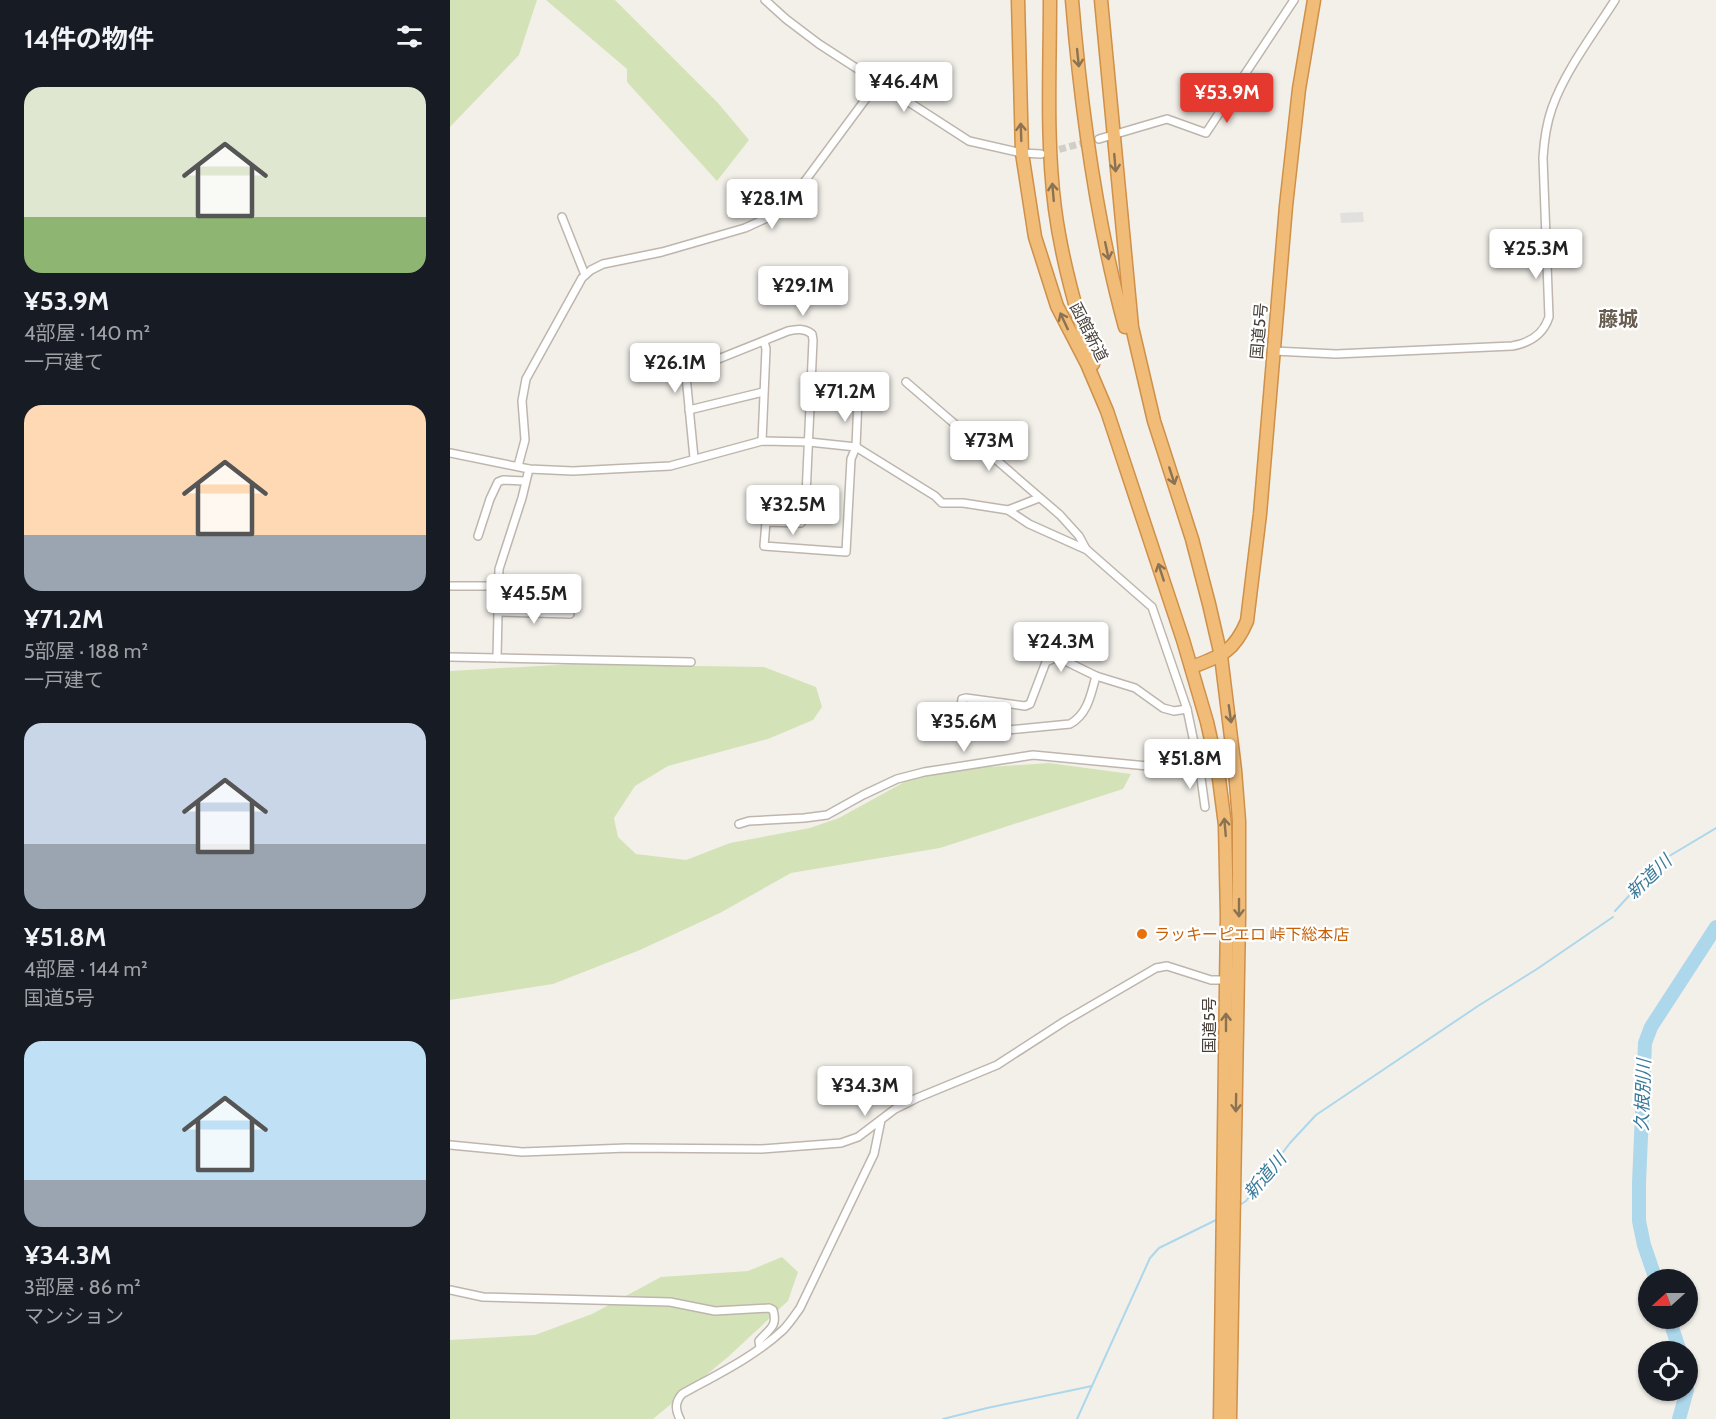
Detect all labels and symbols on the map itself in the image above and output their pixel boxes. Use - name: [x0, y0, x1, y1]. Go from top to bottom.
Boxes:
- one-way arrow: [1073, 48, 1084, 68]
- pin: ¥46.4M: [855, 62, 953, 113]
- pin: ¥53.9M: [1178, 73, 1276, 124]
- one-way arrow: [1015, 122, 1026, 142]
- one-way arrow: [1110, 152, 1121, 172]
- pin: ¥28.1M: [723, 179, 821, 230]
- one-way arrow: [1047, 182, 1058, 202]
- pin: ¥25.3M: [1487, 229, 1585, 280]
- one-way arrow: [1102, 241, 1113, 260]
- pin: ¥29.1M: [754, 266, 852, 317]
- street label: 函館新道: [1066, 299, 1112, 365]
- street label: 国道5号: [1247, 302, 1271, 360]
- district label: 藤城: [1598, 307, 1638, 331]
- one-way arrow: [1057, 312, 1069, 330]
- pin: ¥26.1M: [626, 343, 724, 394]
- pin: ¥71.2M: [796, 372, 894, 423]
- pin: ¥73M: [953, 421, 1025, 472]
- one-way arrow: [1167, 466, 1178, 485]
- pin: ¥32.5M: [744, 485, 842, 536]
- one-way arrow: [1154, 563, 1165, 582]
- pin: ¥45.5M: [485, 574, 583, 625]
- pin: ¥24.3M: [1012, 622, 1110, 673]
- pin: ¥35.6M: [915, 702, 1013, 753]
- one-way arrow: [1224, 703, 1235, 723]
- pin: ¥51.8M: [1141, 739, 1239, 790]
- one-way arrow: [1219, 818, 1230, 838]
- water label: 新道川: [1622, 849, 1678, 904]
- one-way arrow: [1233, 898, 1245, 918]
- place label: ラッキーピエロ 峠下総本店: [1154, 925, 1350, 944]
- marker: ラッキーピエロ 峠下総本店: [1135, 927, 1149, 941]
- street label: 国道5号: [1200, 997, 1219, 1053]
- one-way arrow: [1220, 1013, 1232, 1033]
- water label: 久根別川: [1631, 1057, 1655, 1131]
- pin: ¥34.3M: [816, 1066, 914, 1117]
- one-way arrow: [1230, 1093, 1242, 1113]
- water label: 新道川: [1239, 1147, 1292, 1204]
- north arrow: [1638, 1269, 1698, 1329]

